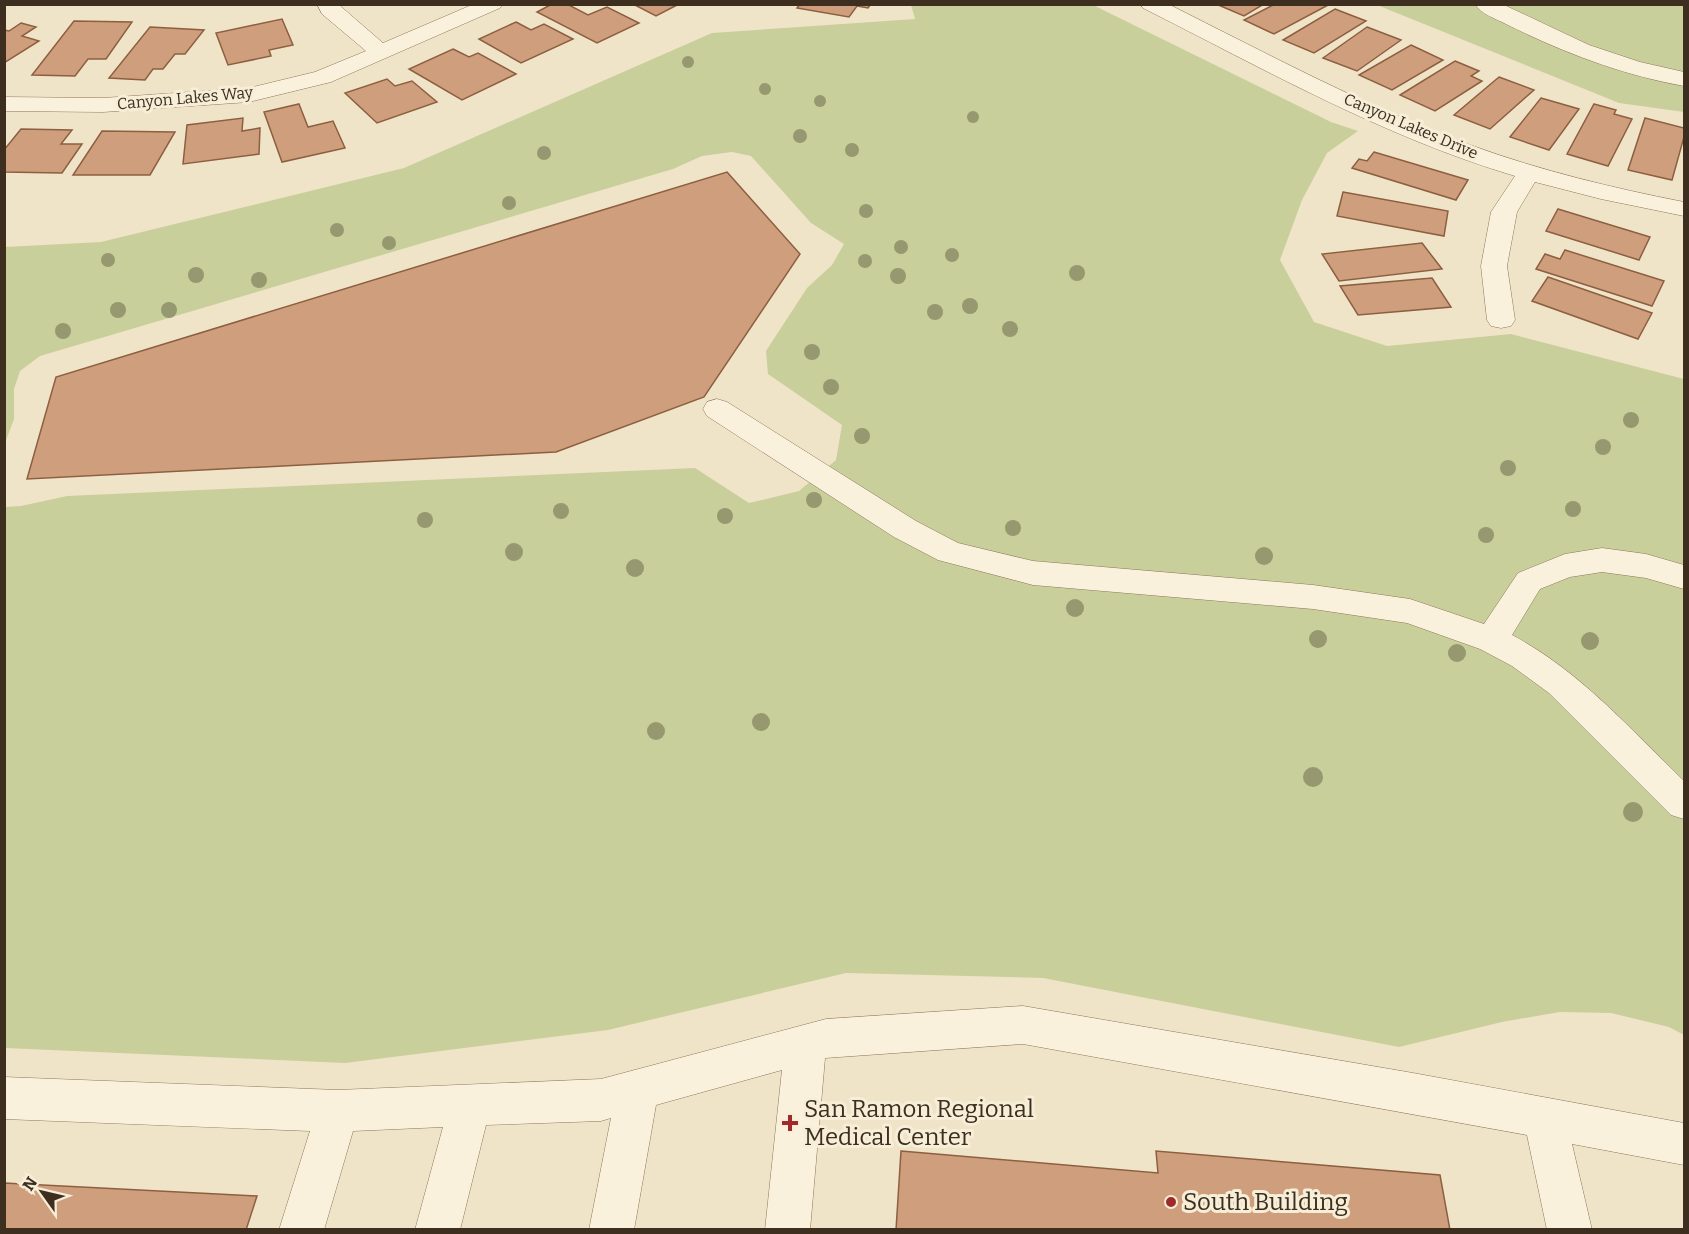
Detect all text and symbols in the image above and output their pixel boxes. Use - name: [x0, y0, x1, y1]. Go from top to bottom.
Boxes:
- street label: Canyon Lakes Way: [116, 83, 254, 113]
- street label: Canyon Lakes Drive: [1341, 89, 1481, 163]
- place label: San Ramon Regional Medical Center: [804, 1095, 1034, 1151]
- marker: San Ramon Regional Medical Center: [781, 1114, 799, 1132]
- north arrow: [12, 1162, 72, 1222]
- text: N: [19, 1173, 41, 1194]
- place label: South Building: [1183, 1188, 1348, 1216]
- marker: South Building: [1164, 1195, 1178, 1209]

